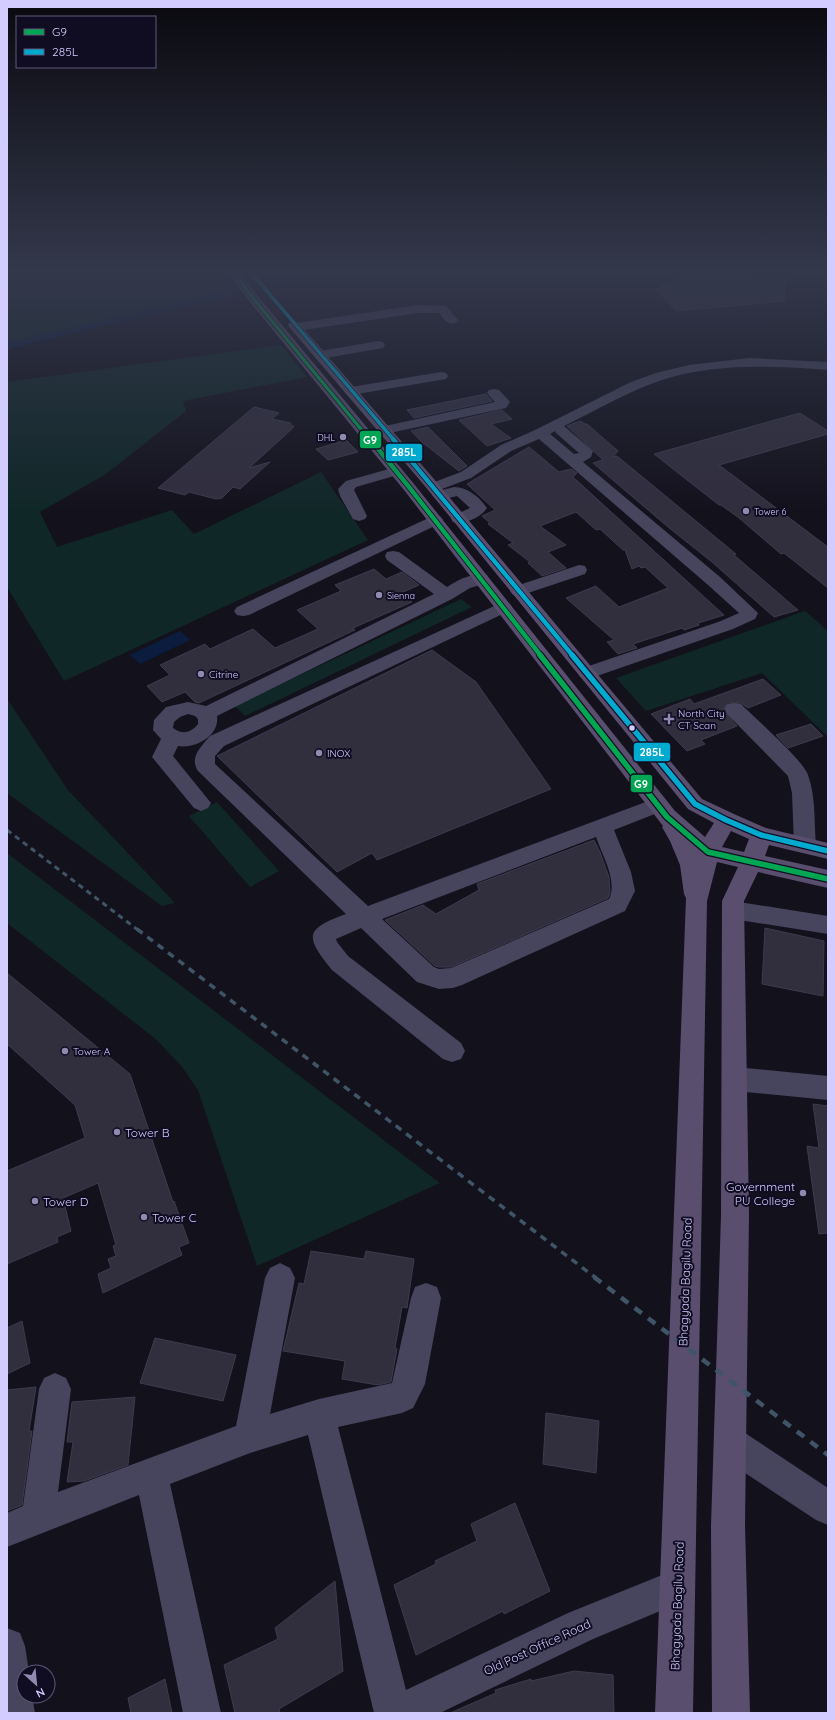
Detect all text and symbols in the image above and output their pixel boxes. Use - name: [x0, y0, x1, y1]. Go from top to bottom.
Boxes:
- legend: [16, 16, 156, 68]
- text: G9: [52, 24, 67, 39]
- text: 285L: [52, 44, 79, 59]
- line badge: G9: [359, 430, 382, 449]
- place label: DHL: [317, 432, 335, 443]
- marker: DHL: [338, 432, 348, 442]
- text: G9: [363, 433, 377, 447]
- line badge: 285L: [385, 443, 423, 462]
- text: 285L: [392, 445, 416, 459]
- marker: Tower 6: [741, 506, 751, 516]
- place label: Tower 6: [754, 506, 787, 517]
- marker: Sienna: [374, 590, 384, 600]
- place label: Sienna: [387, 590, 415, 601]
- place label: Citrine: [209, 668, 239, 681]
- marker: Citrine: [196, 669, 206, 679]
- place label: North City CT Scan: [678, 707, 725, 732]
- marker: North City CT Scan: [663, 713, 675, 725]
- unlabelled marker: [627, 723, 637, 733]
- line badge: 285L: [633, 742, 671, 762]
- text: 285L: [640, 745, 664, 759]
- place label: INOX: [327, 747, 350, 760]
- marker: INOX: [314, 748, 324, 758]
- line badge: G9: [630, 774, 653, 793]
- text: G9: [634, 777, 648, 791]
- place label: Tower A: [73, 1045, 111, 1058]
- marker: Tower A: [60, 1046, 70, 1056]
- place label: Tower B: [125, 1125, 170, 1140]
- marker: Tower B: [112, 1127, 122, 1137]
- place label: Government PU College: [726, 1179, 795, 1208]
- marker: Government PU College: [798, 1188, 808, 1198]
- place label: Tower D: [43, 1194, 89, 1209]
- marker: Tower D: [30, 1196, 40, 1206]
- place label: Tower C: [152, 1210, 197, 1225]
- marker: Tower C: [139, 1212, 149, 1222]
- street label: Bhagyada Bagilu Road: [675, 1217, 695, 1347]
- street label: Bhagyada Bagilu Road: [667, 1541, 687, 1671]
- street label: Old Post Office Road: [481, 1616, 593, 1678]
- north arrow: [16, 1664, 56, 1704]
- text: N: [34, 1685, 47, 1701]

